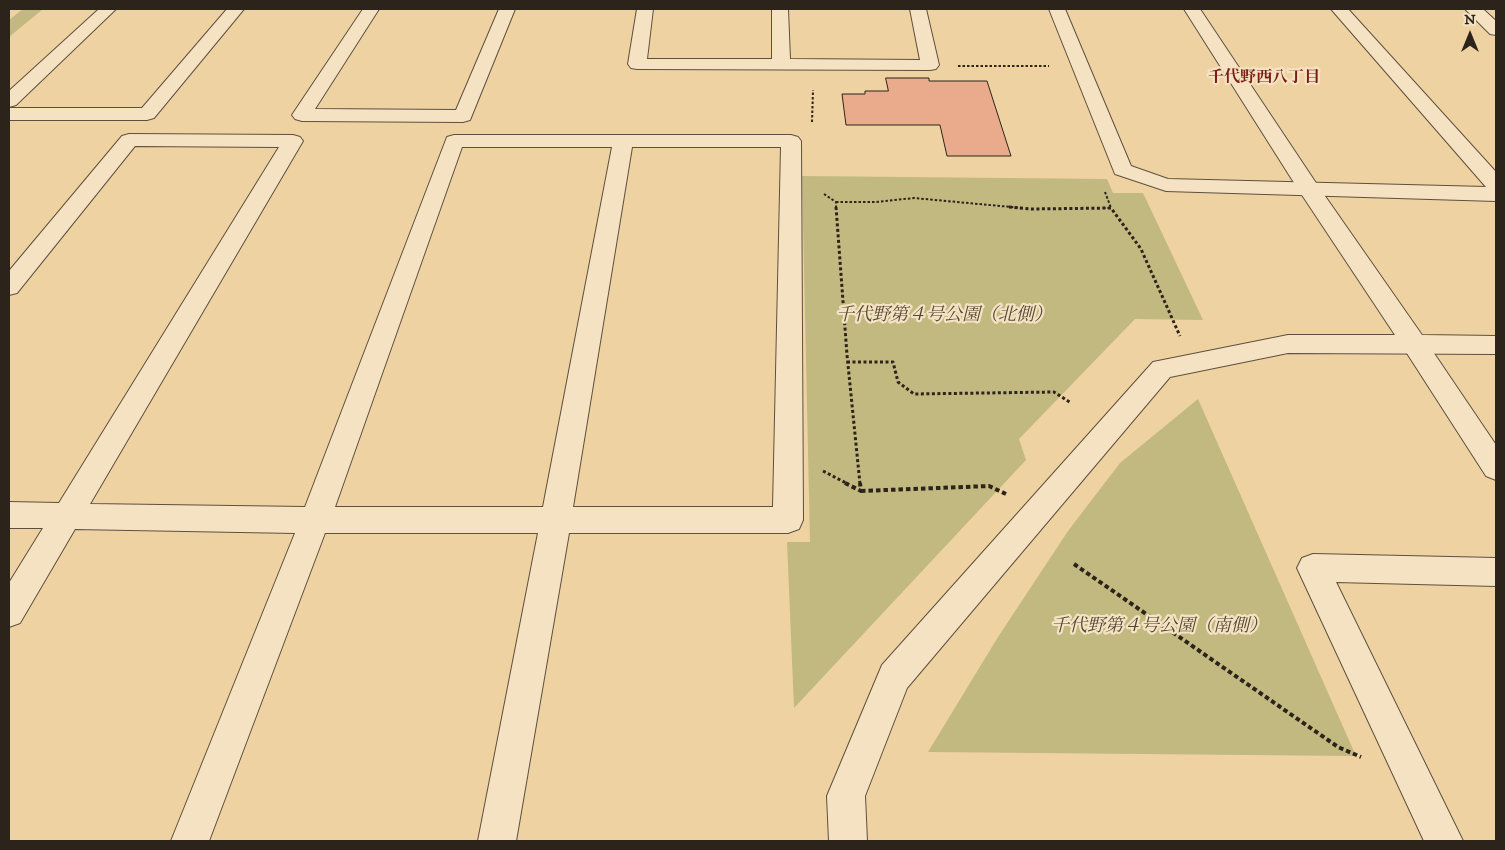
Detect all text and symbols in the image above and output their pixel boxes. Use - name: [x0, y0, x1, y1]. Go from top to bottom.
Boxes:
- north arrow: [1445, 10, 1495, 60]
- text: N: [1464, 11, 1476, 29]
- district label: 千代野西八丁目: [1208, 69, 1320, 89]
- park label: 千代野第４号公園（北側）: [836, 305, 1052, 327]
- park label: 千代野第４号公園（南側）: [1051, 616, 1267, 638]

